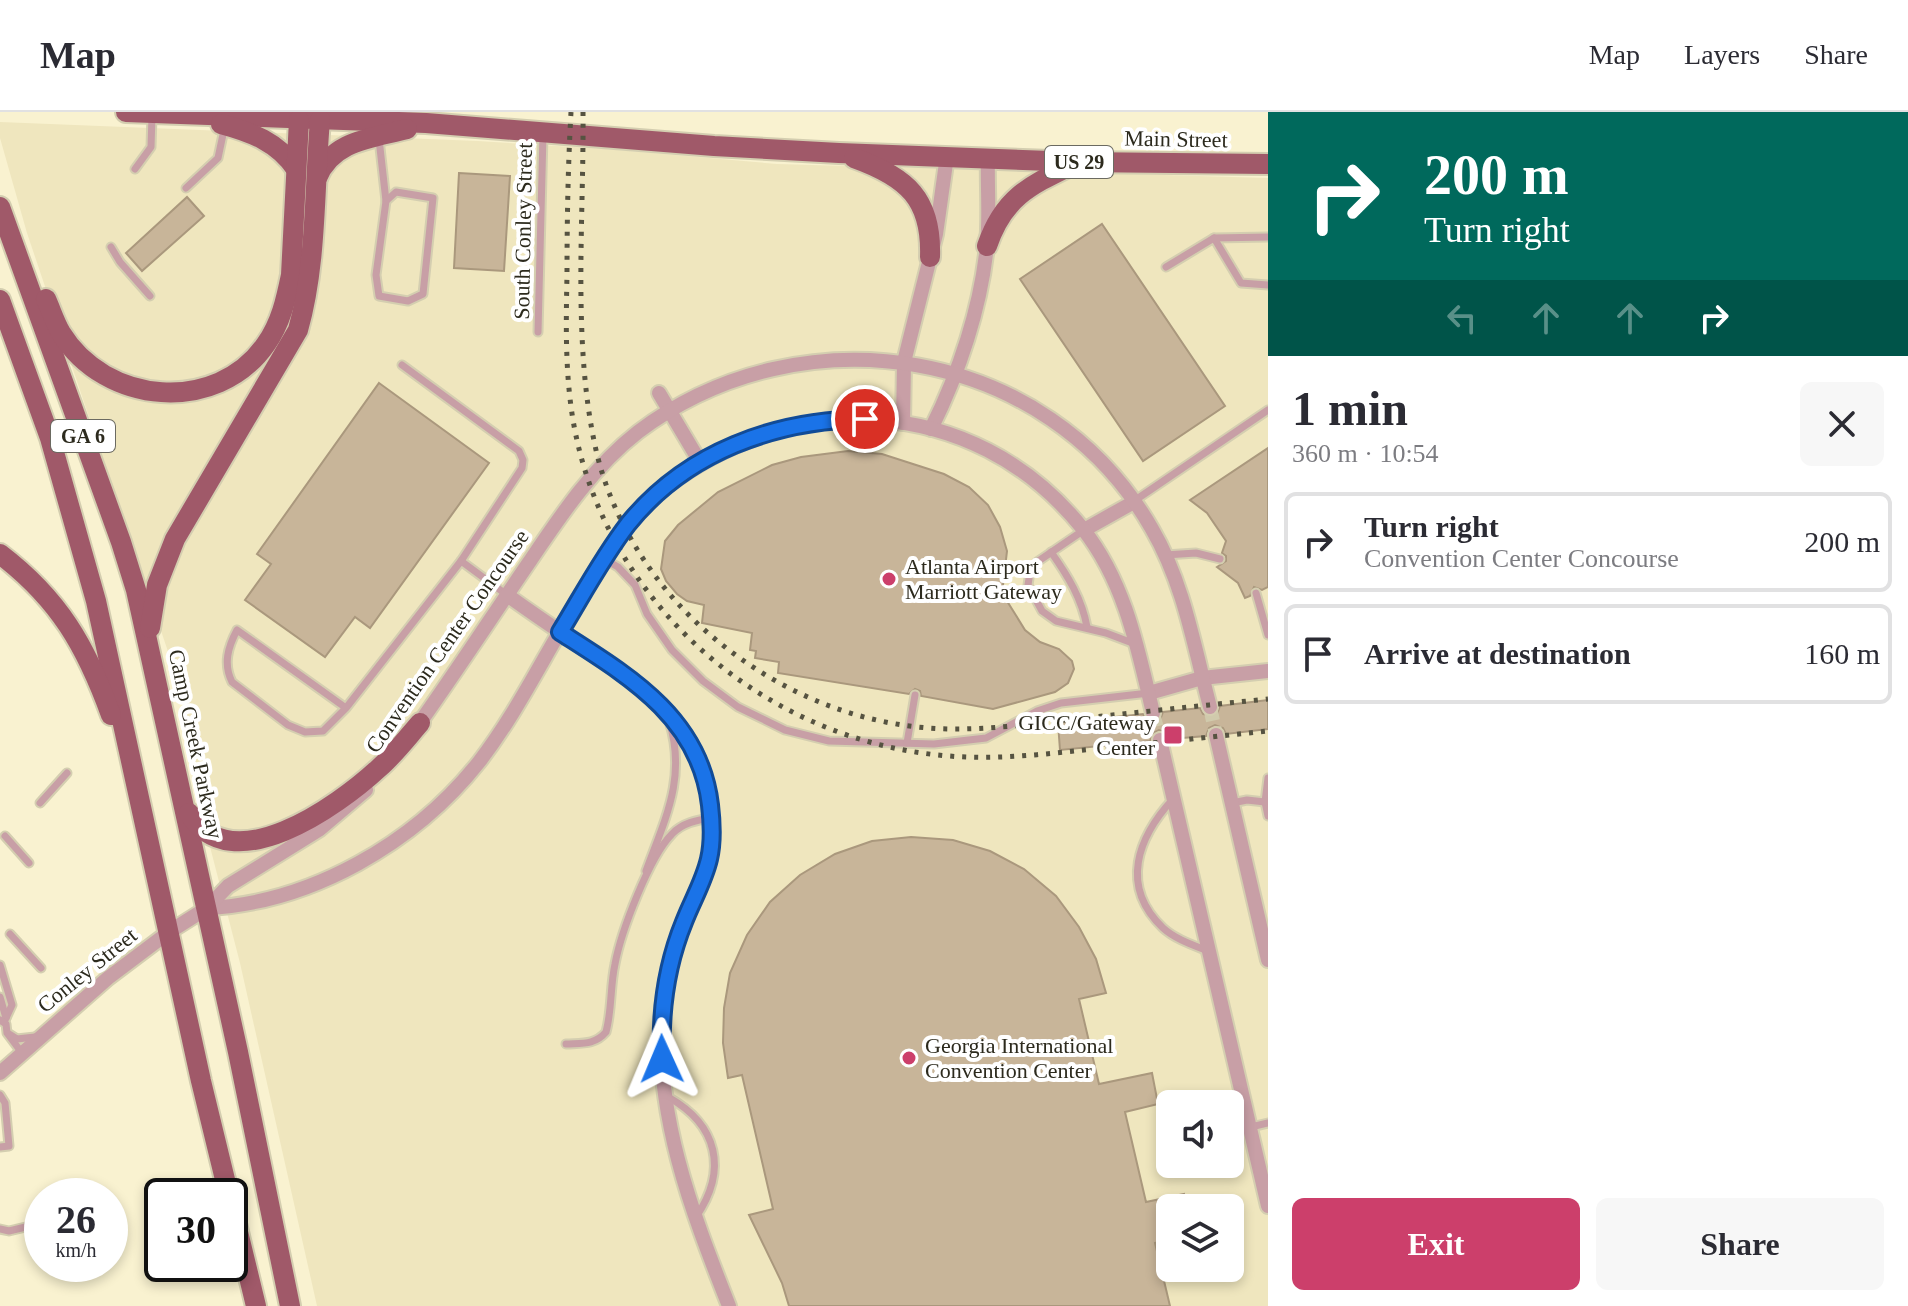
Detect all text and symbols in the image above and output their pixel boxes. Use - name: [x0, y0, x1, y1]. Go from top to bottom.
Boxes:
- text: Map: [40, 34, 116, 76]
- text: Map: [1589, 39, 1640, 70]
- text: Layers: [1684, 39, 1760, 70]
- text: Share: [1804, 39, 1868, 70]
- street label: Main Street: [1124, 126, 1228, 152]
- street label: South Conley Street: [509, 142, 537, 320]
- icon: right: [1292, 144, 1396, 248]
- text: 200 m: [1424, 144, 1569, 206]
- road number: US 29: [1045, 146, 1113, 178]
- text: Turn right: [1424, 210, 1570, 250]
- icon: left: [1440, 296, 1484, 340]
- icon: ahead: [1524, 296, 1568, 340]
- icon: ahead: [1608, 296, 1652, 340]
- icon: right: [1692, 296, 1736, 340]
- text: 1 min: [1292, 382, 1408, 435]
- button: close: [1800, 382, 1884, 466]
- pin: [831, 385, 899, 453]
- icon: arrive: [843, 397, 887, 441]
- road number: GA 6: [51, 420, 115, 452]
- text: 360 m · 10:54: [1292, 439, 1439, 468]
- text: Turn right: [1364, 510, 1499, 543]
- icon: right: [1296, 520, 1340, 564]
- street label: Convention Center Concourse: [360, 525, 534, 757]
- text: 200 m: [1804, 525, 1880, 558]
- text: Convention Center Concourse: [1364, 544, 1679, 573]
- place label: Atlanta Airport Marriott Gateway: [905, 554, 1062, 604]
- marker: Atlanta Airport Marriott Gateway: [880, 570, 898, 588]
- icon: arrive: [1296, 632, 1340, 676]
- text: Arrive at destination: [1364, 637, 1631, 670]
- text: 160 m: [1804, 637, 1880, 670]
- street label: Camp Creek Parkway: [164, 647, 228, 841]
- place label: GICC/Gateway Center: [1018, 710, 1156, 760]
- marker: GICC/Gateway Center: [1162, 724, 1184, 746]
- street label: Conley Street: [32, 922, 142, 1018]
- position arrow: [620, 1017, 704, 1101]
- place label: Georgia International Convention Center: [925, 1033, 1113, 1083]
- marker: Georgia International Convention Center: [900, 1049, 918, 1067]
- map controls: [1156, 1090, 1244, 1282]
- button: sound: [1156, 1090, 1244, 1178]
- speed limit sign: 30: [144, 1178, 248, 1282]
- button: layers: [1156, 1194, 1244, 1282]
- text: 26: [56, 1197, 96, 1242]
- button: Exit: [1292, 1198, 1580, 1290]
- button: Share: [1596, 1198, 1884, 1290]
- text: km/h: [55, 1239, 97, 1261]

